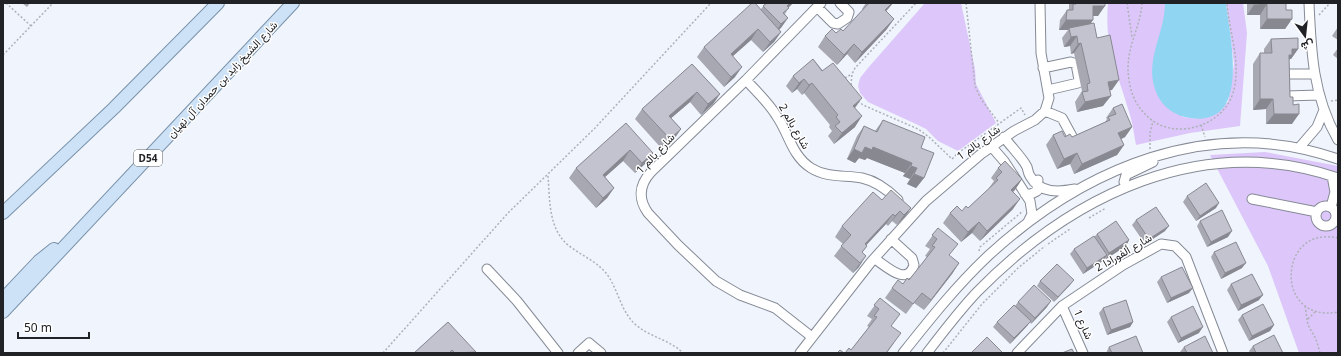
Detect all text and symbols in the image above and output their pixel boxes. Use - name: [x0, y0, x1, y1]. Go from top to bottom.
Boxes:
- north arrow: [1285, 16, 1325, 56]
- street label: شارع الشيخ زايد بن حمدان آل نهيان: [164, 17, 281, 142]
- text: ش: [1299, 37, 1316, 55]
- street label: شارع بالم 2: [775, 100, 814, 152]
- street label: شارع بالم 1: [953, 121, 1004, 164]
- street label: شارع بالم 1: [632, 129, 679, 177]
- road number: D54: [134, 150, 162, 166]
- street label: شارع ألفورادا 2: [1092, 229, 1155, 275]
- street label: شارع 1: [1070, 307, 1097, 342]
- scale bar: [18, 314, 89, 340]
- text: 50 m: [24, 319, 52, 336]

